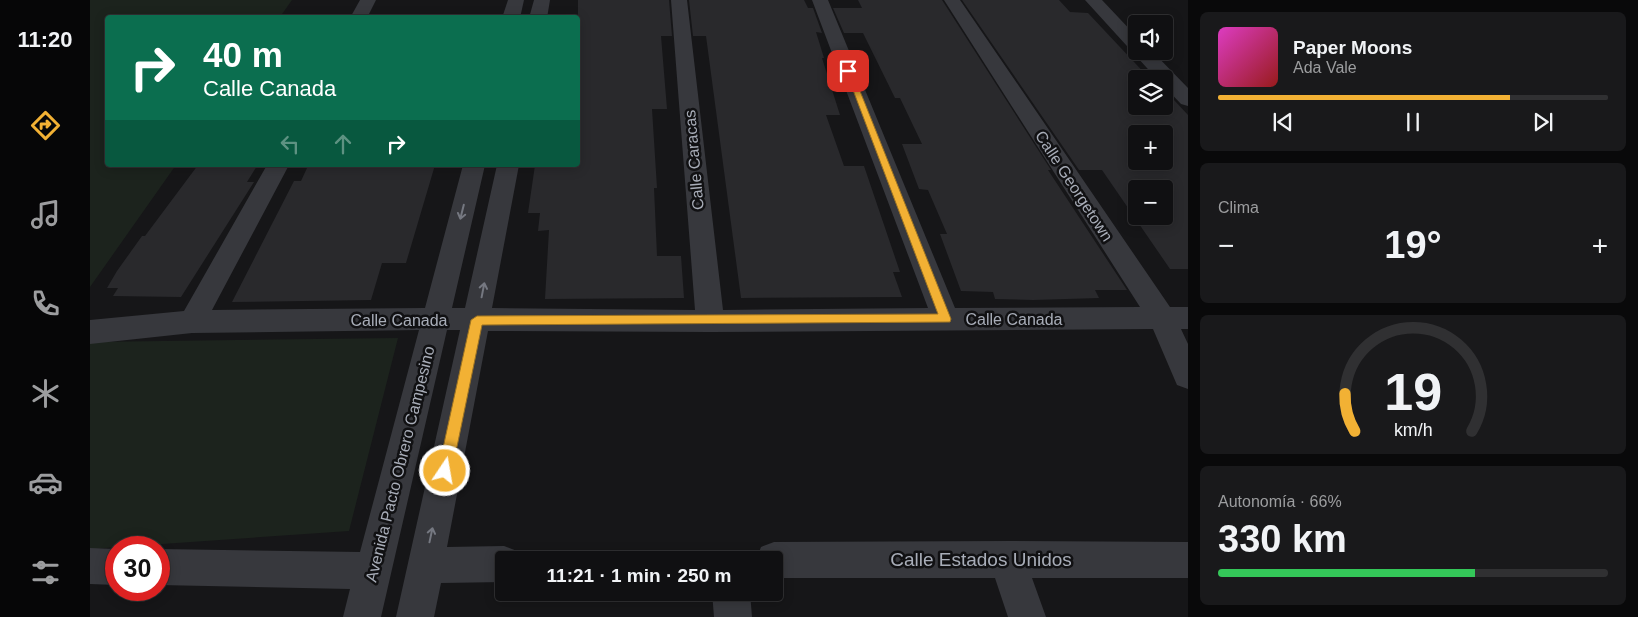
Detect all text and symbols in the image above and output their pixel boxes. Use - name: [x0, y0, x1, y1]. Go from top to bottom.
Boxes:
- map controls: [1128, 15, 1173, 225]
- button: sound: [1128, 15, 1173, 60]
- text: 11:20: [17, 27, 73, 52]
- icon: right: [120, 35, 185, 100]
- text: 40 m: [203, 35, 283, 74]
- text: Paper Moons: [1293, 37, 1412, 58]
- pin: [827, 50, 869, 92]
- icon: arrive: [834, 57, 862, 85]
- text: Ada Vale: [1293, 59, 1357, 76]
- button: layers: [1128, 70, 1173, 115]
- text: Calle Canada: [203, 76, 336, 101]
- icon: directions: [28, 108, 63, 143]
- icon: previous: [1269, 108, 1297, 136]
- icon: pause: [1399, 108, 1427, 136]
- icon: next: [1529, 108, 1557, 136]
- street label: Calle Caracas: [681, 109, 707, 211]
- button: +: [1128, 125, 1173, 170]
- street label: Calle Georgetown: [1032, 128, 1116, 244]
- icon: left: [276, 130, 304, 158]
- icon: ahead: [329, 130, 357, 158]
- icon: right: [382, 130, 410, 158]
- button: −: [1128, 180, 1173, 225]
- icon: music: [28, 197, 63, 232]
- text: Clima: [1218, 199, 1259, 216]
- one-way arrow: [457, 204, 467, 220]
- text: 19°: [1384, 224, 1442, 266]
- text: −: [1218, 230, 1234, 261]
- text: +: [1592, 230, 1608, 261]
- one-way arrow: [479, 283, 488, 299]
- icon: phone: [28, 286, 63, 321]
- street label: Calle Canada: [966, 311, 1063, 328]
- street label: Calle Canada: [351, 312, 448, 329]
- street label: Avenida Pacto Obrero Campesino: [362, 344, 438, 584]
- text: 19: [1384, 363, 1442, 421]
- icon: climate: [28, 376, 63, 411]
- text: km/h: [1394, 420, 1432, 440]
- position arrow: [418, 444, 470, 496]
- icon: car: [28, 465, 63, 500]
- text: Autonomía · 66%: [1218, 493, 1342, 510]
- text: 330 km: [1218, 518, 1347, 560]
- one-way arrow: [427, 527, 437, 543]
- speed limit sign: 30: [105, 536, 170, 601]
- street label: Calle Estados Unidos: [890, 549, 1072, 570]
- icon: filters: [28, 555, 63, 590]
- text: 11:21 · 1 min · 250 m: [547, 565, 731, 586]

